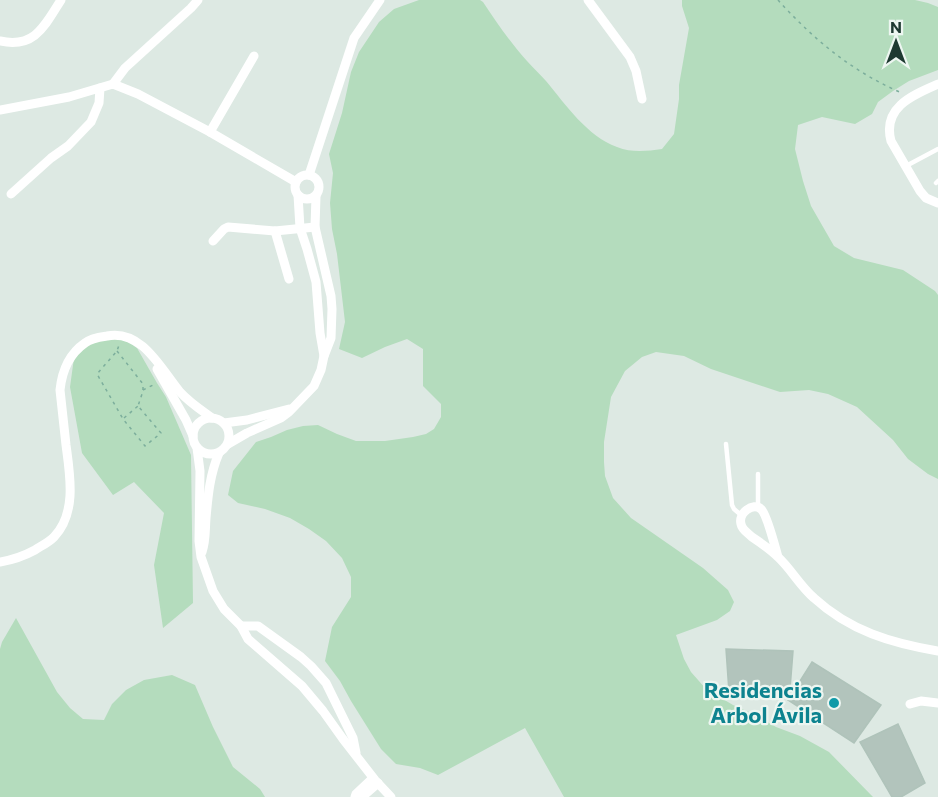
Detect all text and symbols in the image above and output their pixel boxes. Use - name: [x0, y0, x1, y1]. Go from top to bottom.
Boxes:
- north arrow: [866, 12, 926, 72]
- text: N: [890, 17, 902, 36]
- place label: Residencias Arbol Ávila: [704, 676, 822, 728]
- marker: Residencias Arbol Ávila: [827, 696, 841, 710]

